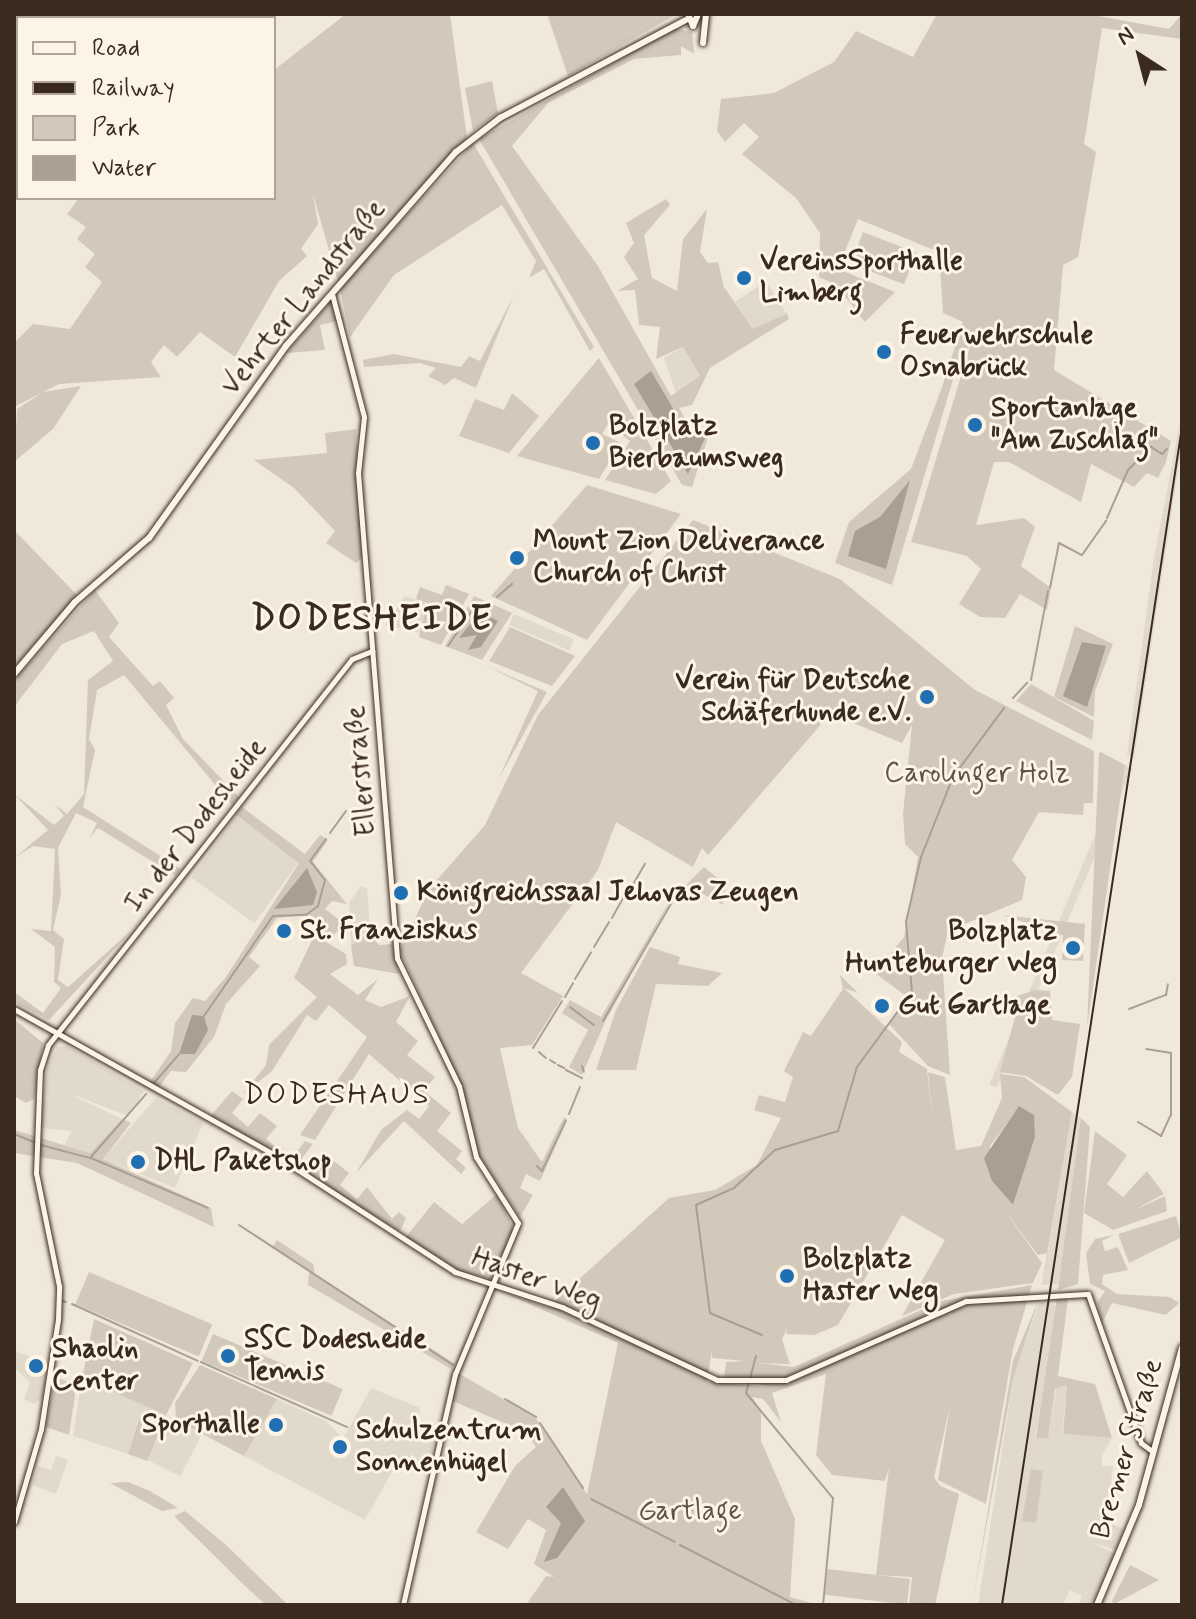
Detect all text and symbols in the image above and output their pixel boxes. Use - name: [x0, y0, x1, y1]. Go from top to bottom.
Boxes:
- legend: [16, 16, 276, 200]
- north arrow: [1100, 16, 1180, 96]
- text: N: [1112, 21, 1140, 52]
- text: Road: [92, 33, 140, 64]
- text: Railway: [92, 73, 175, 104]
- text: Park: [92, 113, 140, 144]
- text: Water: [92, 153, 156, 184]
- street label: Vehrter Landstraße: [215, 193, 393, 403]
- place label: VereinsSporthalle Limberg: [760, 245, 963, 311]
- marker: VereinsSporthalle Limberg: [735, 269, 753, 287]
- place label: Feuerwehrschule Osnabrück: [900, 319, 1093, 385]
- marker: Feuerwehrschule Osnabrück: [875, 343, 893, 361]
- place label: Sportanlage "Am Zuschlag": [991, 392, 1166, 458]
- place label: Bolzplatz Bierbaumsweg: [609, 410, 783, 476]
- marker: Sportanlage "Am Zuschlag": [966, 416, 984, 434]
- marker: Bolzplatz Bierbaumsweg: [584, 434, 602, 452]
- place label: Mount Zion Deliverance Church of Christ: [533, 525, 822, 591]
- marker: Mount Zion Deliverance Church of Christ: [508, 549, 526, 567]
- district label: DODESHEIDE: [247, 598, 497, 642]
- place label: Verein für Deutsche Schäferhunde e.V.: [680, 664, 911, 730]
- marker: Verein für Deutsche Schäferhunde e.V.: [918, 688, 936, 706]
- street label: Ellerstraße: [340, 704, 384, 838]
- street label: In der Dodesheide: [118, 733, 274, 919]
- park label: Carolinger Holz: [884, 757, 1070, 791]
- place label: Königreichssaal Jehovas Zeugen: [417, 876, 801, 910]
- marker: Königreichssaal Jehovas Zeugen: [392, 884, 410, 902]
- place label: St. Franziskus: [300, 914, 477, 948]
- place label: Bolzplatz Hunteburger Weg: [844, 915, 1057, 981]
- marker: St. Franziskus: [275, 922, 293, 940]
- marker: Bolzplatz Hunteburger Weg: [1064, 939, 1082, 957]
- place label: Gut Gartlage: [898, 989, 1051, 1023]
- marker: Gut Gartlage: [873, 997, 891, 1015]
- district label: DODESHAUS: [242, 1077, 432, 1113]
- place label: DHL Paketshop: [154, 1145, 332, 1179]
- marker: DHL Paketshop: [129, 1153, 147, 1171]
- street label: Haster Weg: [466, 1241, 606, 1319]
- place label: Bolzplatz Haster Weg: [803, 1243, 939, 1309]
- marker: Bolzplatz Haster Weg: [778, 1267, 796, 1285]
- place label: SSC Dodesheide Tennis: [244, 1323, 427, 1389]
- place label: Shaolin Center: [52, 1333, 139, 1399]
- marker: SSC Dodesheide Tennis: [219, 1347, 237, 1365]
- street label: Bremer Straße: [1085, 1355, 1171, 1543]
- marker: Shaolin Center: [27, 1357, 45, 1375]
- place label: Sporthalle: [142, 1408, 260, 1442]
- place label: Schulzentrum Sonnenhügel: [356, 1414, 542, 1480]
- marker: Sporthalle: [267, 1416, 285, 1434]
- marker: Schulzentrum Sonnenhügel: [331, 1438, 349, 1456]
- park label: Gartlage: [638, 1495, 742, 1529]

